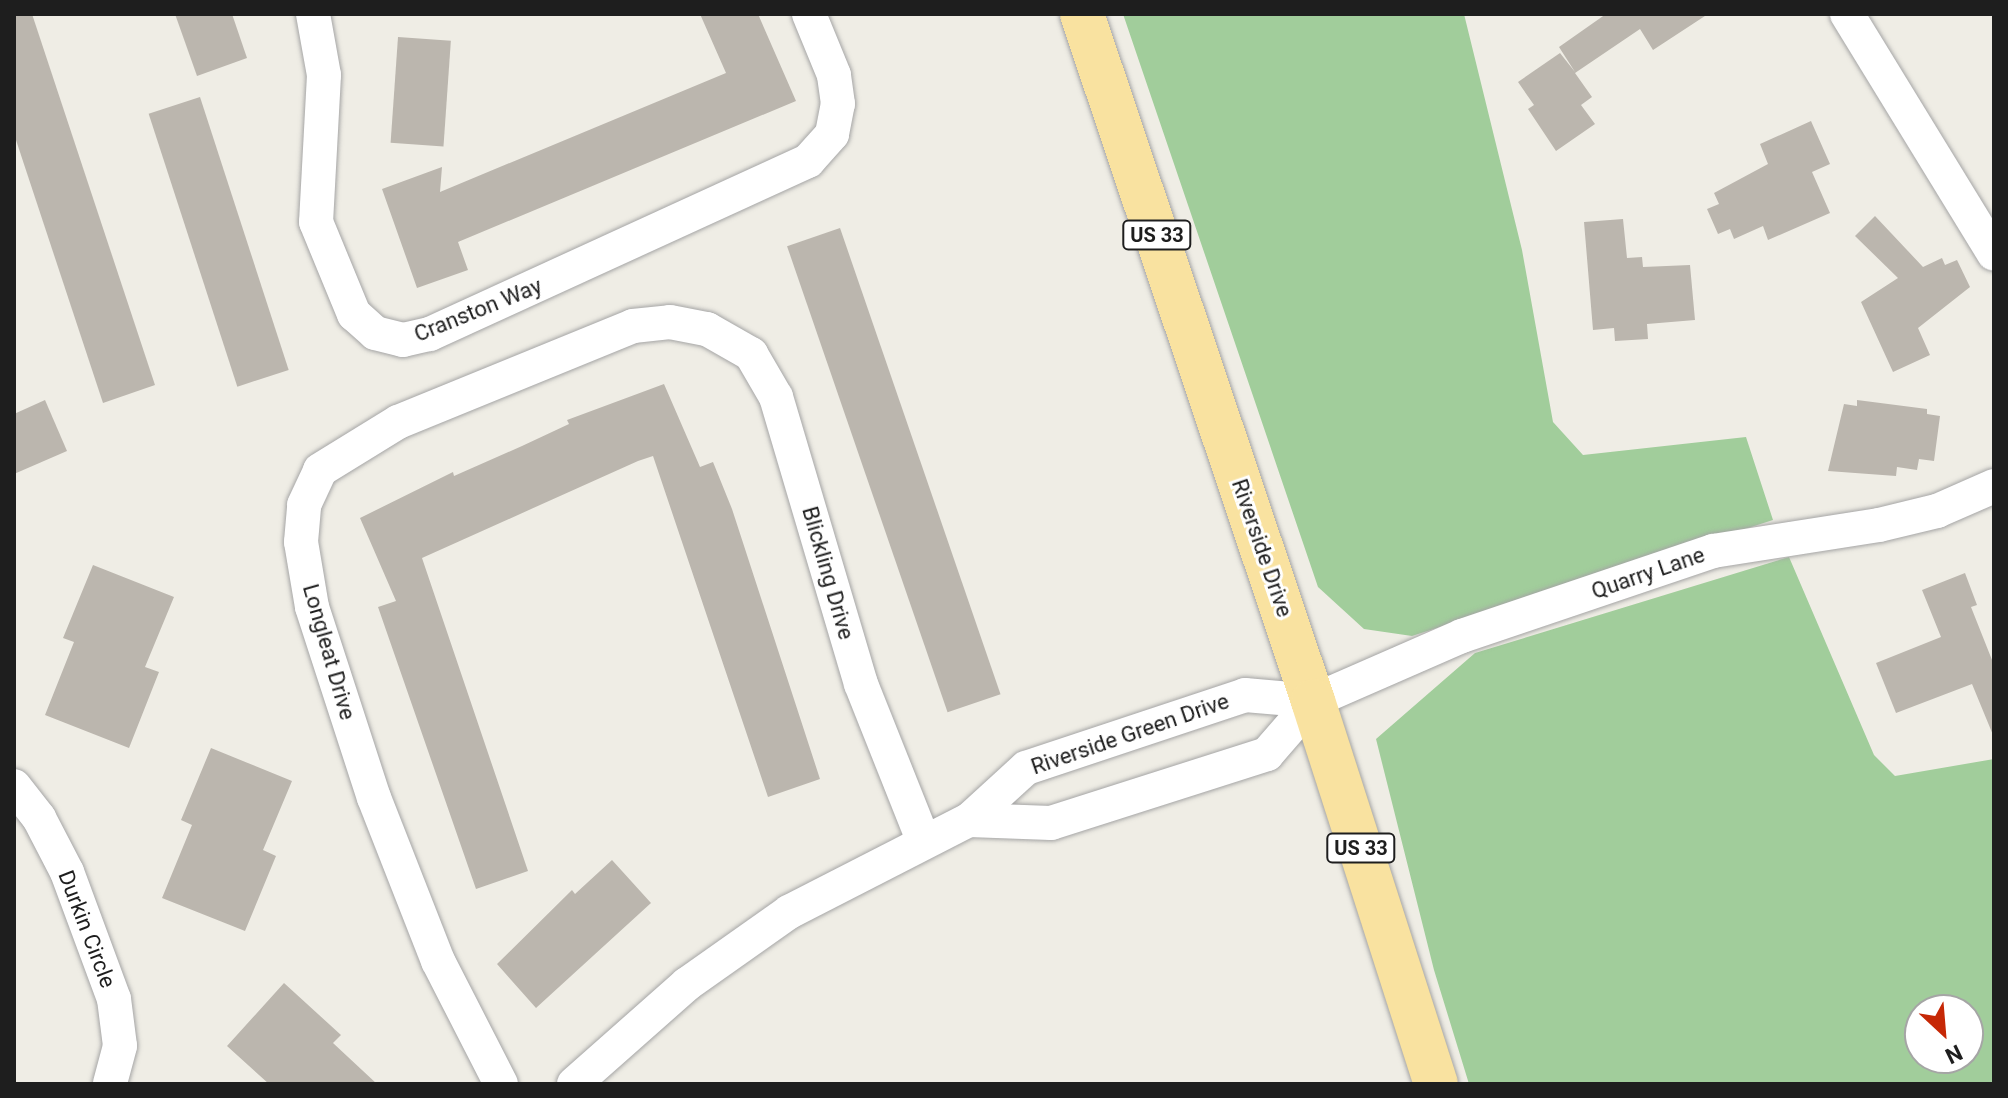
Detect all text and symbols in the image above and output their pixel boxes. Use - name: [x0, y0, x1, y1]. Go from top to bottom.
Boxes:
- road number: US 33: [1121, 219, 1193, 251]
- street label: Cranston Way: [410, 272, 546, 348]
- street label: Riverside Drive: [1226, 476, 1298, 620]
- street label: Blickling Drive: [796, 503, 860, 643]
- street label: Quarry Lane: [1588, 541, 1708, 605]
- street label: Longleat Drive: [297, 581, 361, 723]
- street label: Riverside Green Drive: [1028, 688, 1232, 780]
- road number: US 33: [1325, 832, 1397, 864]
- street label: Durkin Circle: [53, 867, 121, 991]
- north arrow: [1904, 994, 1984, 1074]
- text: N: [1941, 1040, 1966, 1069]

